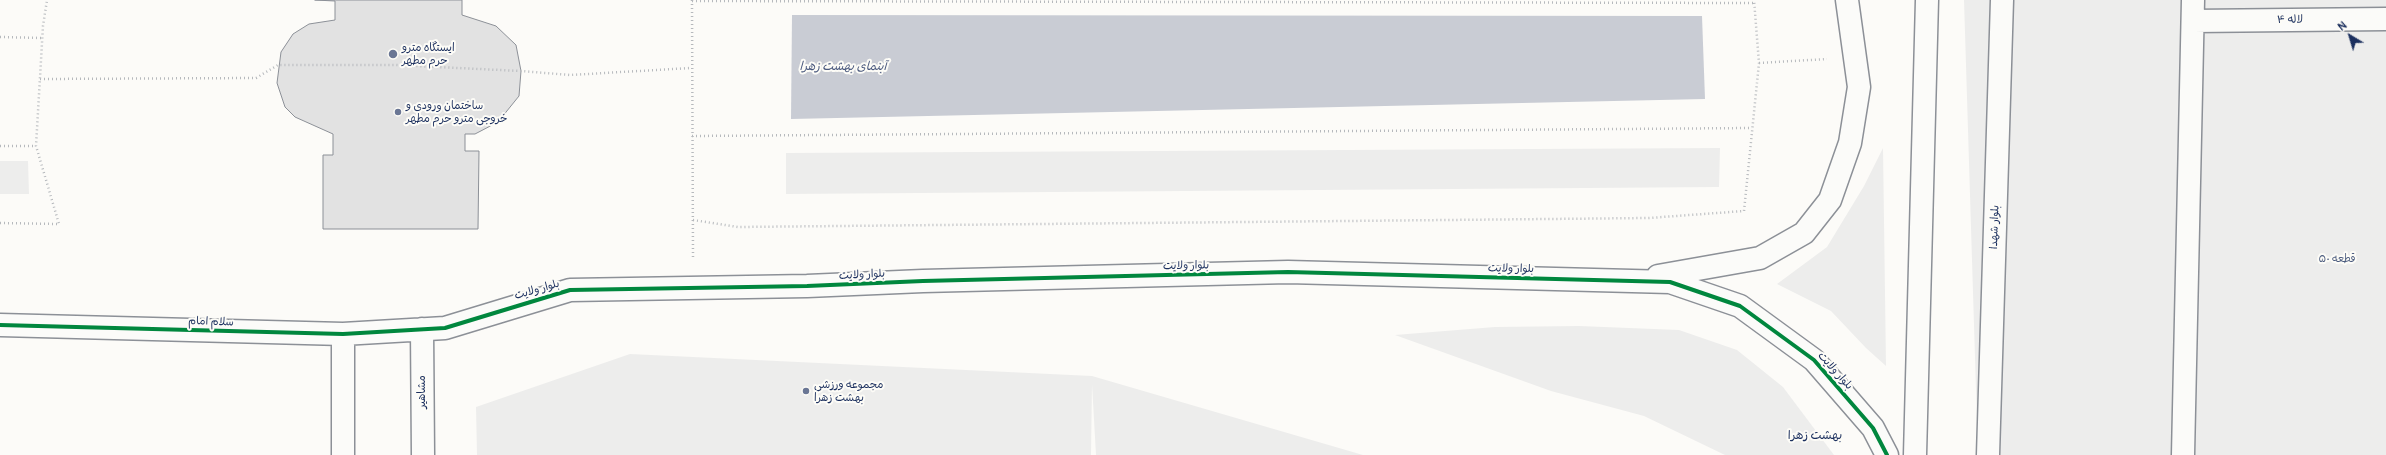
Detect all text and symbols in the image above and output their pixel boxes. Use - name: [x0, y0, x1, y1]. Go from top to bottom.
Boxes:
- street label: لاله ۴: [2277, 13, 2303, 27]
- north arrow: [2330, 16, 2370, 56]
- text: N: [2335, 19, 2349, 34]
- place label: ایستگاه مترو حرم مطهر: [402, 41, 455, 67]
- marker: ایستگاه مترو حرم مطهر: [387, 48, 399, 60]
- water label: آبنمای بهشت زهرا: [800, 60, 886, 74]
- place label: ساختمان ورودی و خروجی مترو حرم مطهر: [406, 99, 508, 125]
- marker: ساختمان ورودی و خروجی مترو حرم مطهر: [393, 107, 403, 117]
- street label: بلوار شهدا: [1988, 205, 2002, 249]
- park label: قطعه ۵۰: [2319, 252, 2355, 266]
- street label: بلوار ولایت: [1163, 259, 1209, 273]
- street label: بلوار ولایت: [1488, 262, 1534, 276]
- street label: بلوار ولایت: [839, 267, 885, 283]
- street label: بلوار ولایت: [513, 277, 561, 303]
- street label: سلام امام: [188, 315, 234, 329]
- street label: بلوار ولایت: [1815, 349, 1855, 393]
- street label: مشاهیر: [415, 375, 429, 409]
- place label: مجموعه ورزشی بهشت زهرا: [814, 378, 883, 404]
- marker: مجموعه ورزشی بهشت زهرا: [801, 386, 811, 396]
- district label: بهشت زهرا: [1788, 429, 1842, 443]

